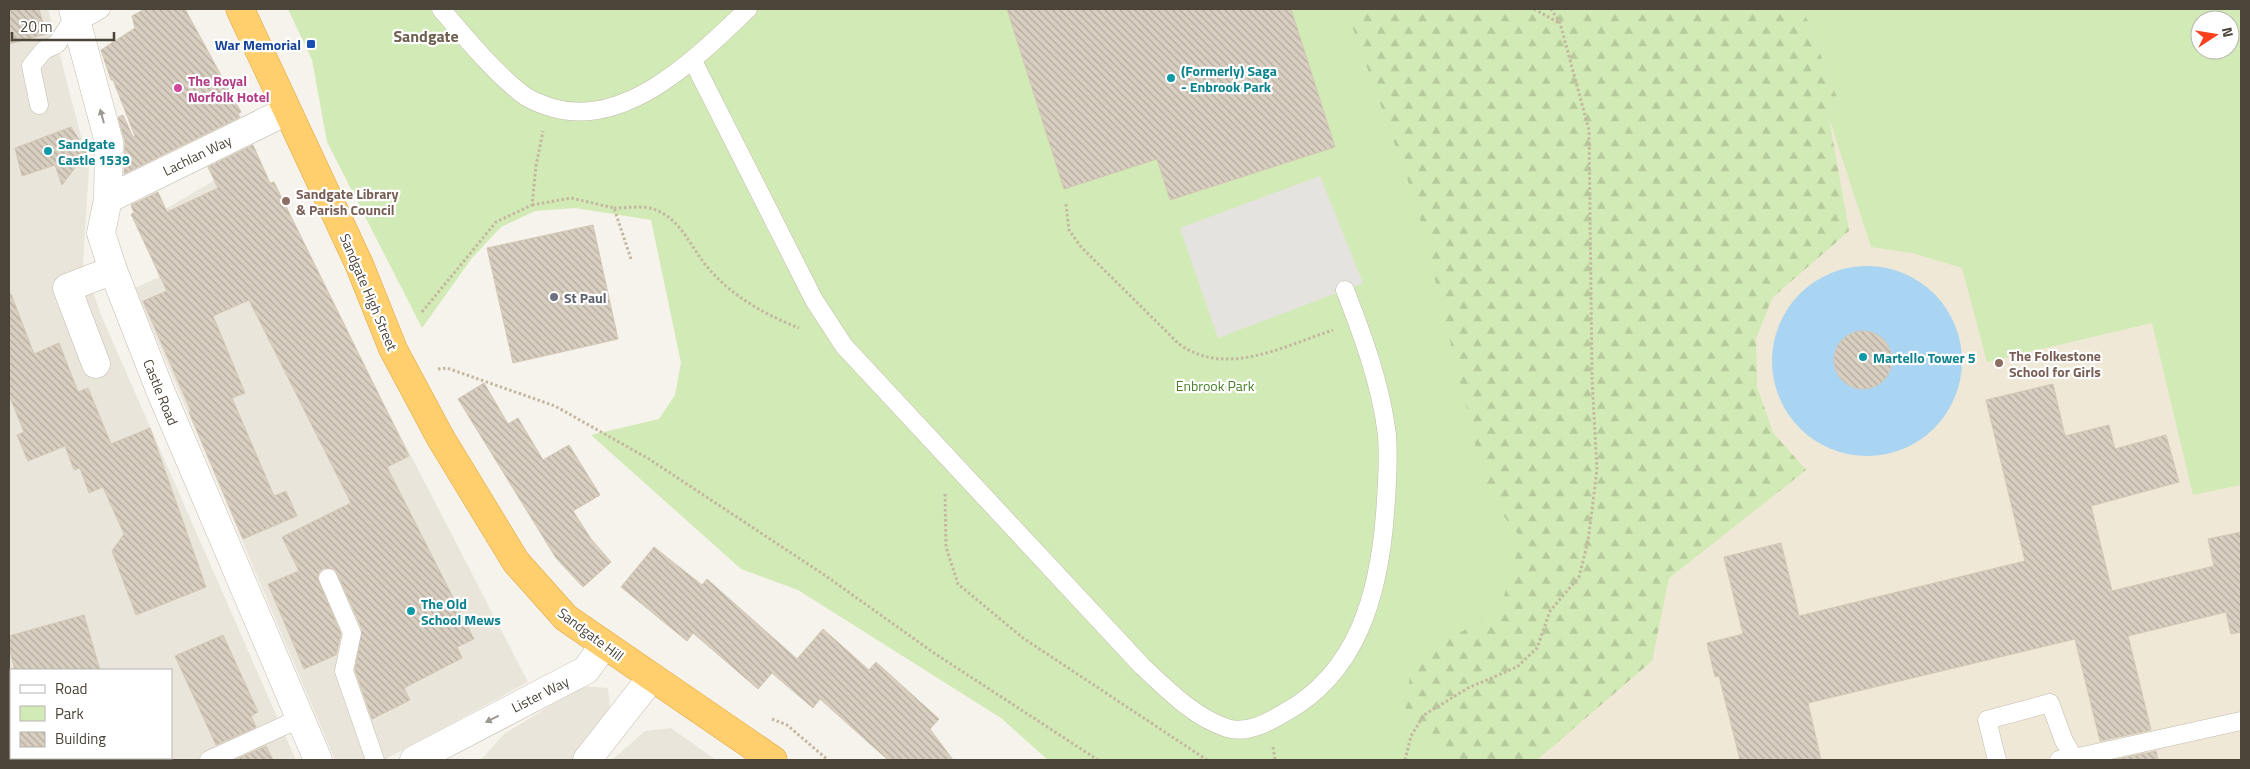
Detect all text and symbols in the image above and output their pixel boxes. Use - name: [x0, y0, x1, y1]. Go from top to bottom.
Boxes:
- scale bar: [12, 10, 115, 42]
- north arrow: [2190, 10, 2240, 60]
- text: 20 m: [20, 15, 53, 38]
- district label: Sandgate: [393, 24, 459, 48]
- text: N: [2217, 25, 2239, 39]
- place label: War Memorial: [215, 34, 301, 55]
- marker: War Memorial: [305, 38, 317, 50]
- place label: (Formerly) Saga - Enbrook Park: [1181, 60, 1277, 97]
- place label: The Royal Norfolk Hotel: [188, 70, 270, 107]
- marker: (Formerly) Saga - Enbrook Park: [1165, 72, 1177, 84]
- marker: The Royal Norfolk Hotel: [172, 82, 184, 94]
- one-way arrow: [98, 109, 106, 124]
- street label: Lachlan Way: [159, 129, 235, 181]
- place label: Sandgate Castle 1539: [58, 133, 130, 170]
- marker: Sandgate Castle 1539: [42, 145, 54, 157]
- place label: Sandgate Library & Parish Council: [296, 183, 399, 220]
- marker: Sandgate Library & Parish Council: [280, 195, 292, 207]
- street label: Sandgate High Street: [335, 230, 403, 354]
- place label: St Paul: [564, 287, 607, 308]
- marker: St Paul: [548, 291, 560, 303]
- place label: The Folkestone School for Girls: [2009, 345, 2101, 382]
- place label: Martello Tower 5: [1873, 347, 1976, 368]
- marker: Martello Tower 5: [1857, 351, 1869, 363]
- street label: Castle Road: [138, 356, 184, 428]
- marker: The Folkestone School for Girls: [1993, 357, 2005, 369]
- park label: Enbrook Park: [1176, 375, 1255, 396]
- place label: The Old School Mews: [421, 593, 501, 630]
- street label: Sandgate Hill: [554, 602, 628, 666]
- marker: The Old School Mews: [405, 605, 417, 617]
- legend: [10, 669, 172, 759]
- street label: Lister Way: [508, 670, 573, 717]
- text: Road: [55, 677, 87, 700]
- text: Park: [55, 702, 84, 725]
- one-way arrow: [485, 715, 499, 723]
- text: Building: [55, 727, 106, 750]

